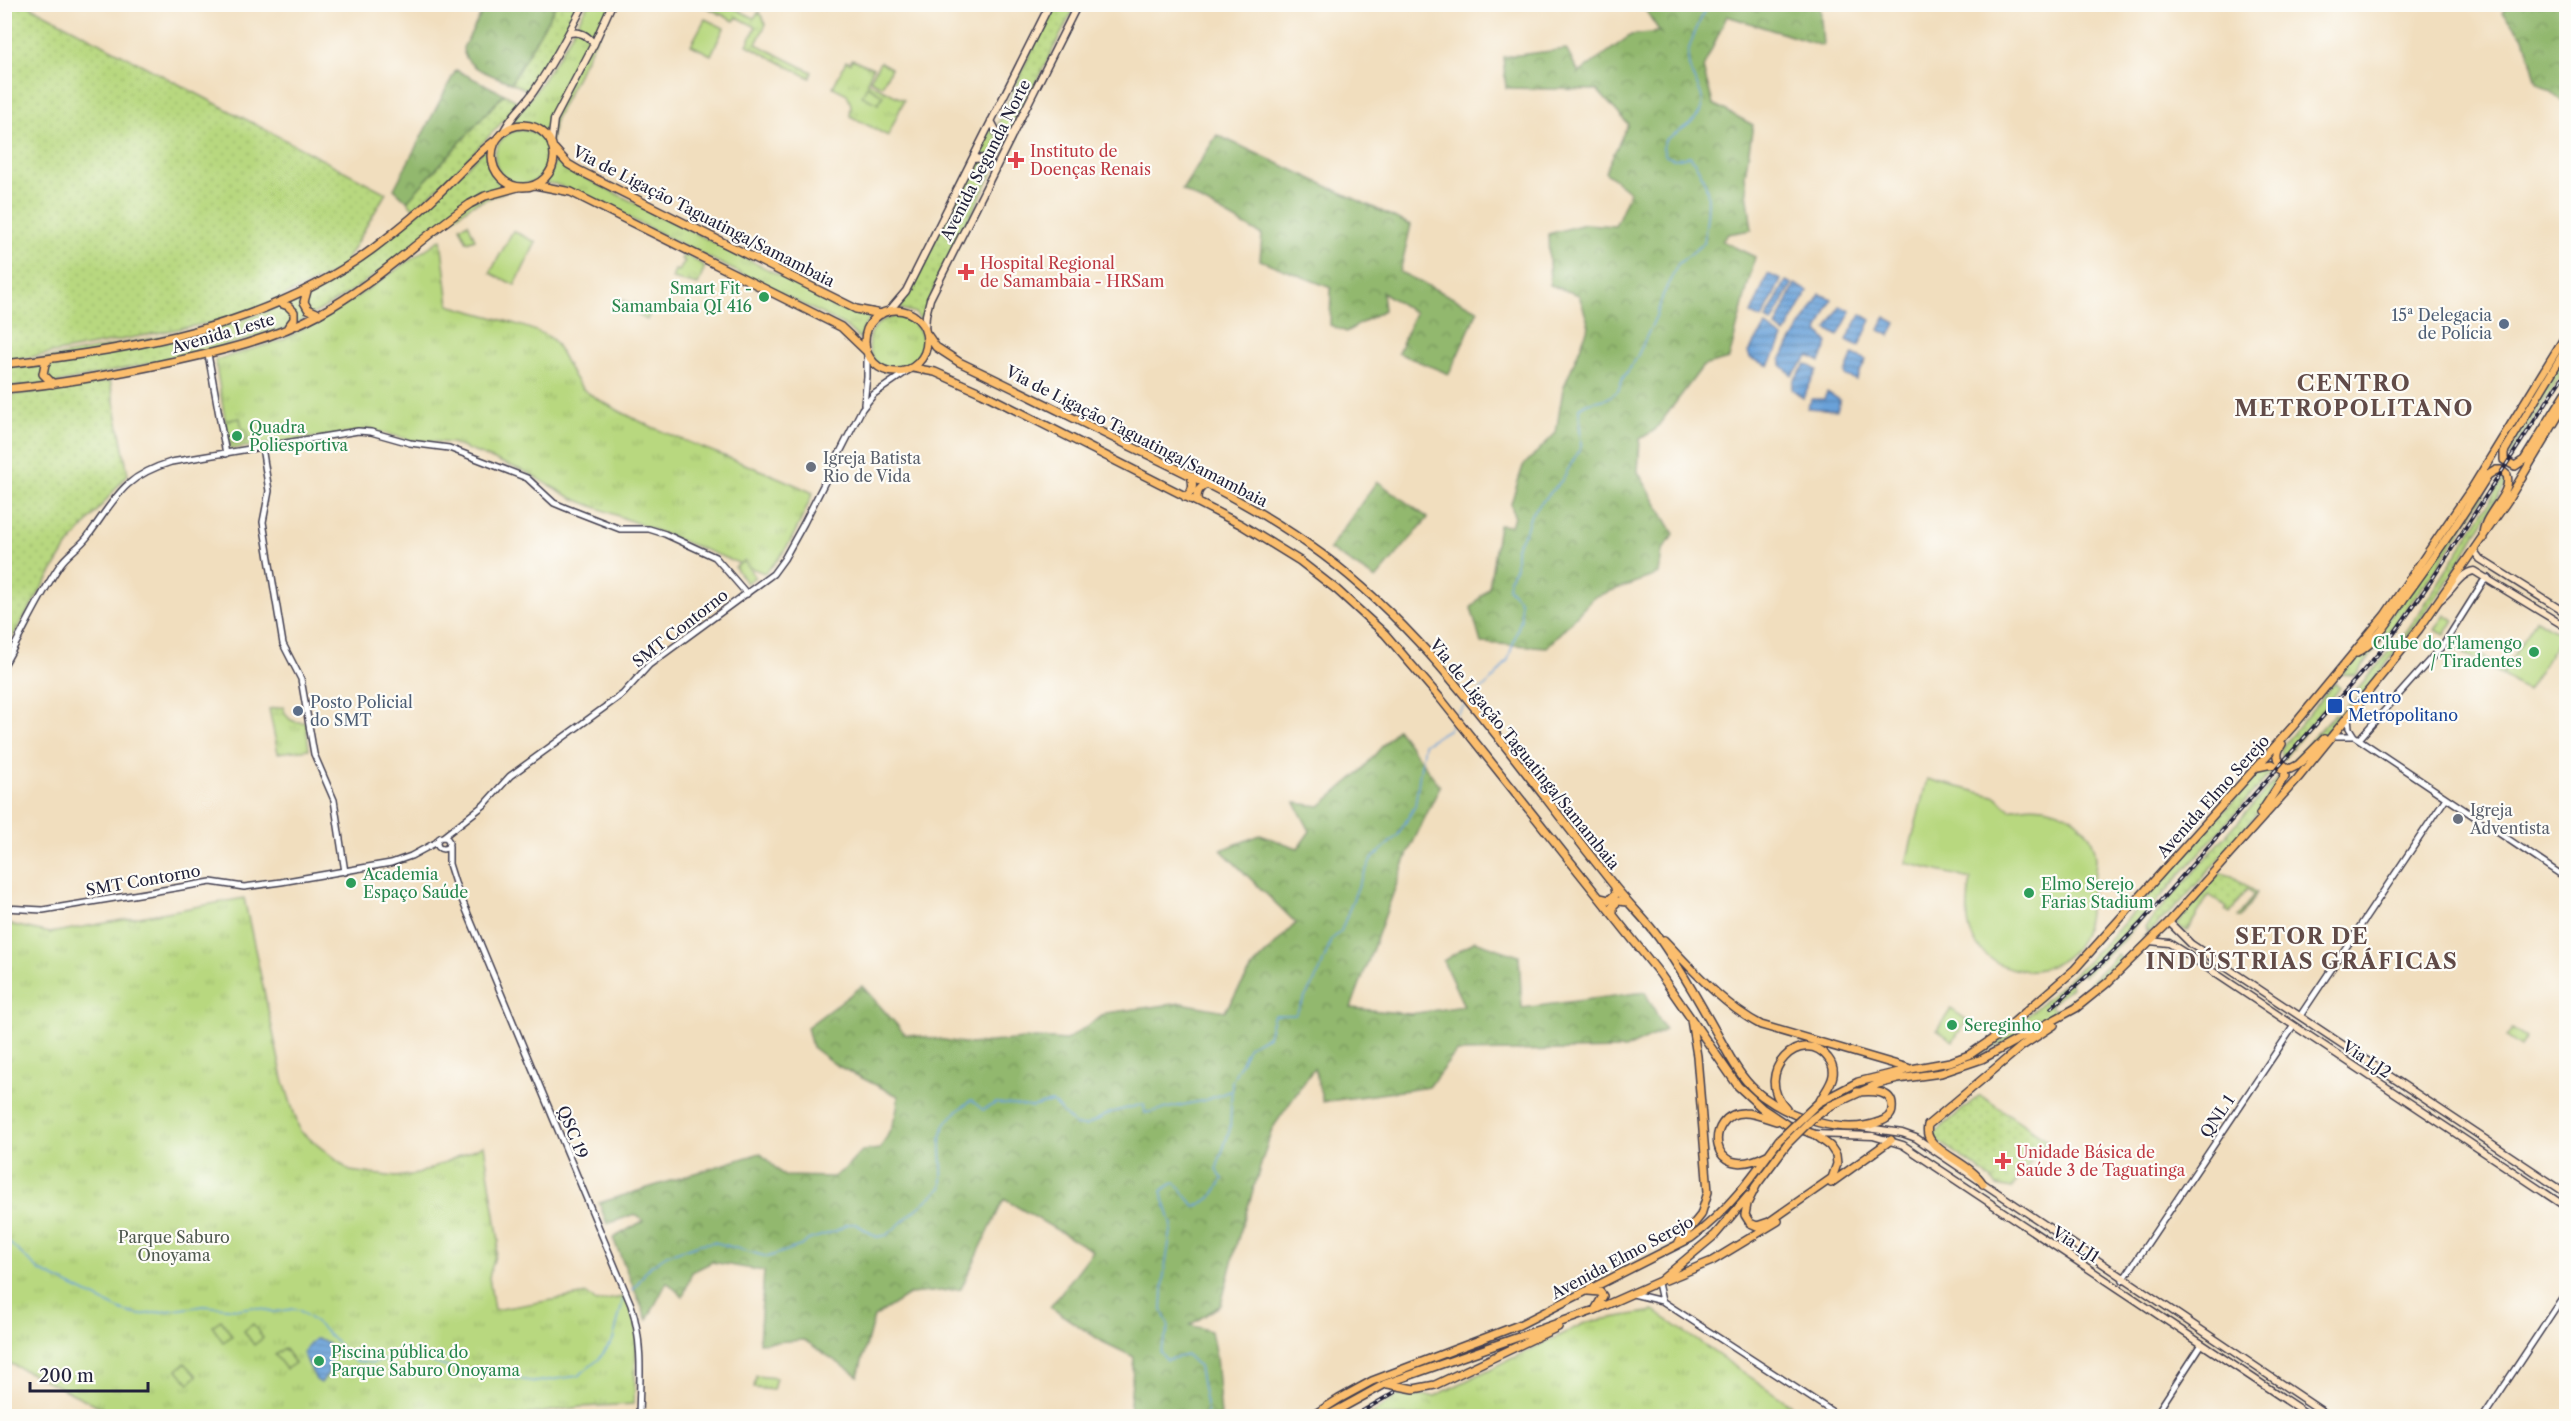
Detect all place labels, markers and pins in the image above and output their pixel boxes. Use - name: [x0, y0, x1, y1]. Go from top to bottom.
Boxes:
- place label: Instituto de Doenças Renais: [1030, 141, 1151, 179]
- marker: Instituto de Doenças Renais: [1007, 151, 1025, 169]
- place label: Hospital Regional de Samambaia - HRSam: [980, 253, 1165, 291]
- marker: Hospital Regional de Samambaia - HRSam: [957, 263, 975, 281]
- place label: Smart Fit - Samambaia QI 416: [612, 278, 752, 316]
- marker: Smart Fit - Samambaia QI 416: [757, 290, 771, 304]
- place label: 15ª Delegacia de Polícia: [2392, 305, 2493, 343]
- marker: 15ª Delegacia de Polícia: [2497, 317, 2511, 331]
- place label: Quadra Poliesportiva: [249, 417, 348, 455]
- marker: Quadra Poliesportiva: [230, 429, 244, 443]
- place label: Igreja Batista Rio de Vida: [823, 448, 921, 486]
- marker: Igreja Batista Rio de Vida: [804, 460, 818, 474]
- place label: Clube do Flamengo / Tiradentes: [2373, 633, 2522, 671]
- marker: Clube do Flamengo / Tiradentes: [2527, 645, 2541, 659]
- place label: Centro Metropolitano: [2348, 687, 2458, 725]
- place label: Posto Policial do SMT: [310, 692, 413, 730]
- marker: Centro Metropolitano: [2326, 697, 2344, 715]
- marker: Posto Policial do SMT: [291, 704, 305, 718]
- place label: Igreja Adventista: [2469, 800, 2550, 838]
- marker: Igreja Adventista: [2451, 812, 2465, 826]
- place label: Academia Espaço Saúde: [362, 864, 468, 902]
- place label: Elmo Serejo Farias Stadium: [2041, 874, 2154, 912]
- marker: Academia Espaço Saúde: [344, 876, 358, 890]
- marker: Elmo Serejo Farias Stadium: [2022, 886, 2036, 900]
- place label: Sereginho: [1964, 1015, 2041, 1035]
- marker: Sereginho: [1945, 1018, 1959, 1032]
- place label: Unidade Básica de Saúde 3 de Taguatinga: [2016, 1142, 2186, 1180]
- marker: Unidade Básica de Saúde 3 de Taguatinga: [1994, 1152, 2012, 1170]
- place label: Piscina pública do Parque Saburo Onoyama: [331, 1342, 521, 1380]
- marker: Piscina pública do Parque Saburo Onoyama: [312, 1354, 326, 1368]

